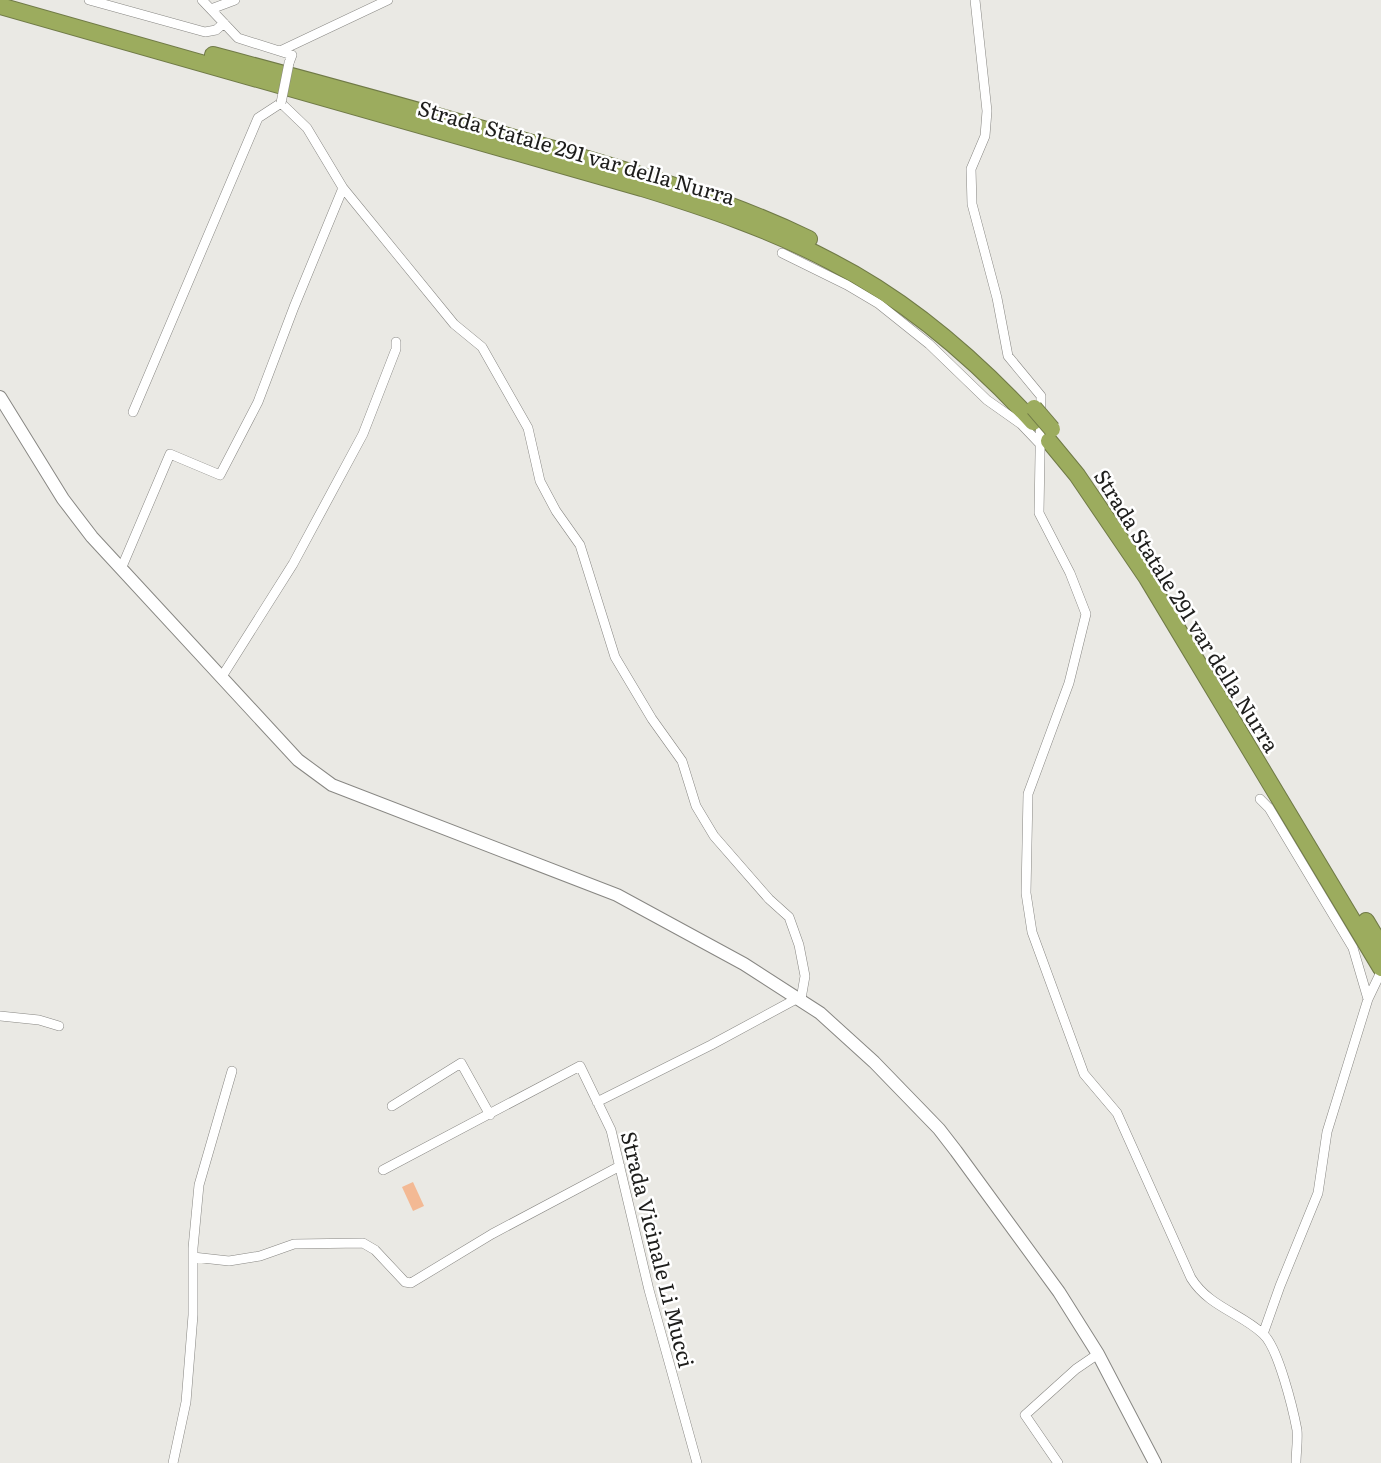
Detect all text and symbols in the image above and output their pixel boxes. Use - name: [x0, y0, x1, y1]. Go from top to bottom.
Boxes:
- street label: Strada Statale 291 var della Nurra: [415, 91, 740, 211]
- street label: Strada Statale 291 var della Nurra: [1088, 463, 1289, 758]
- street label: Strada Vicinale Li Mucci: [615, 1128, 703, 1370]

